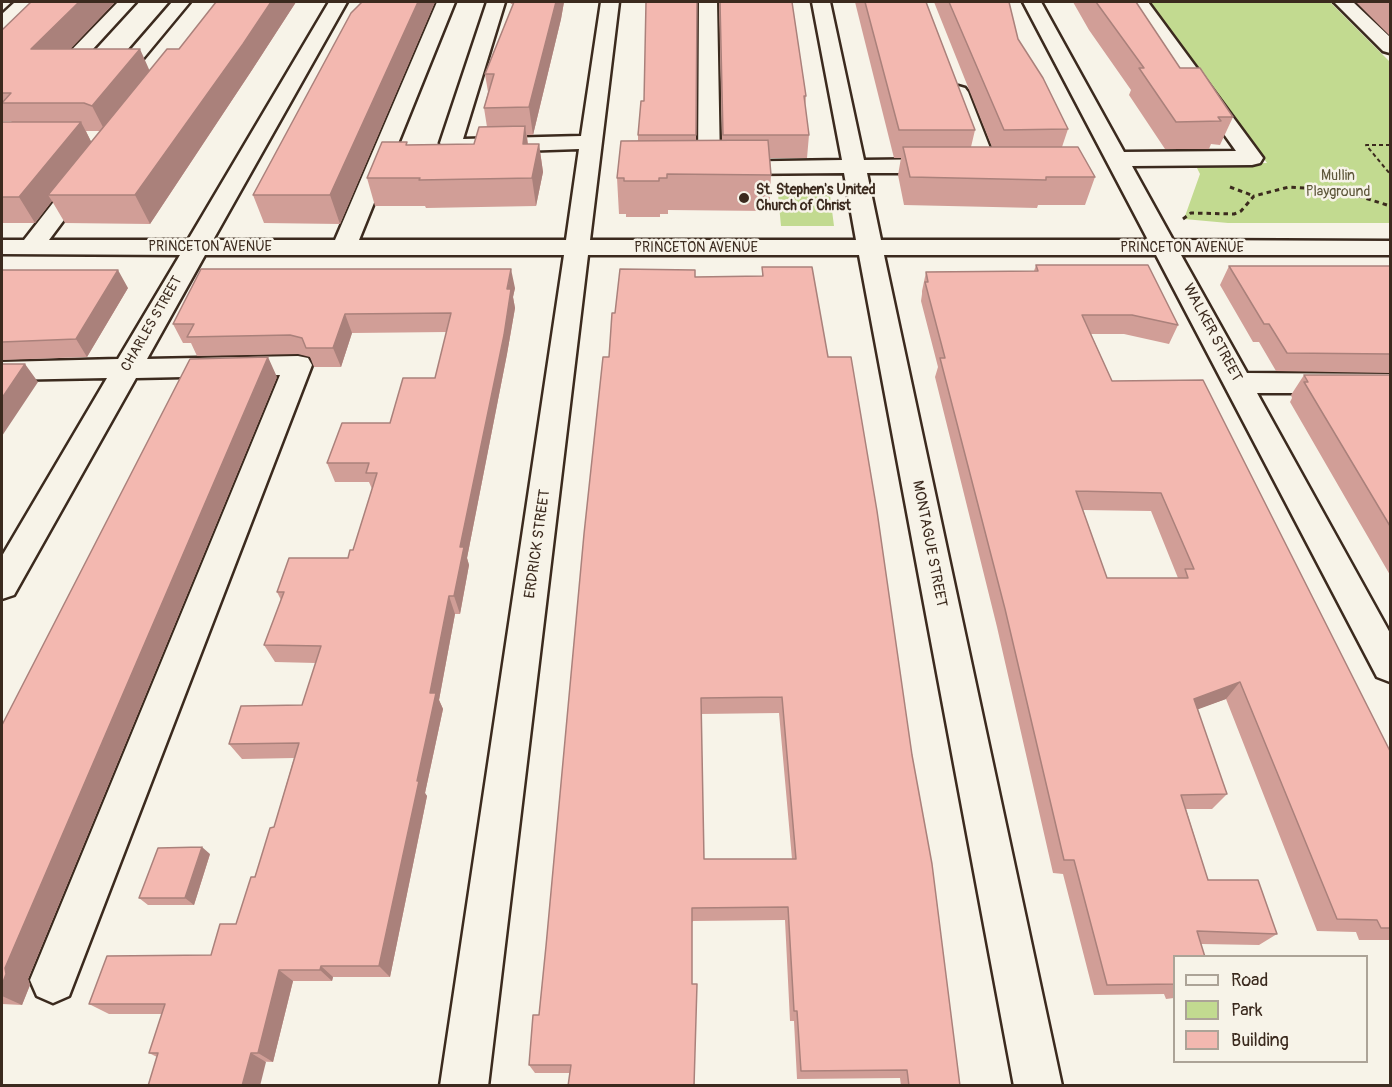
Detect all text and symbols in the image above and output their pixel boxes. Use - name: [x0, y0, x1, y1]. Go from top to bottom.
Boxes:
- park label: Mullin Playground: [1306, 168, 1370, 200]
- place label: St. Stephen's United Church of Christ: [756, 182, 875, 214]
- marker: St. Stephen's United Church of Christ: [737, 191, 751, 205]
- street label: PRINCETON AVENUE: [148, 239, 272, 255]
- street label: PRINCETON AVENUE: [634, 240, 758, 256]
- street label: PRINCETON AVENUE: [1120, 240, 1244, 256]
- street label: CHARLES STREET: [118, 273, 186, 375]
- street label: WALKER STREET: [1179, 281, 1245, 385]
- street label: MONTAGUE STREET: [908, 479, 950, 609]
- street label: ERDRICK STREET: [521, 488, 555, 600]
- legend: [1173, 955, 1368, 1063]
- text: Road: [1231, 969, 1268, 992]
- text: Park: [1231, 999, 1263, 1022]
- text: Building: [1231, 1029, 1289, 1052]

